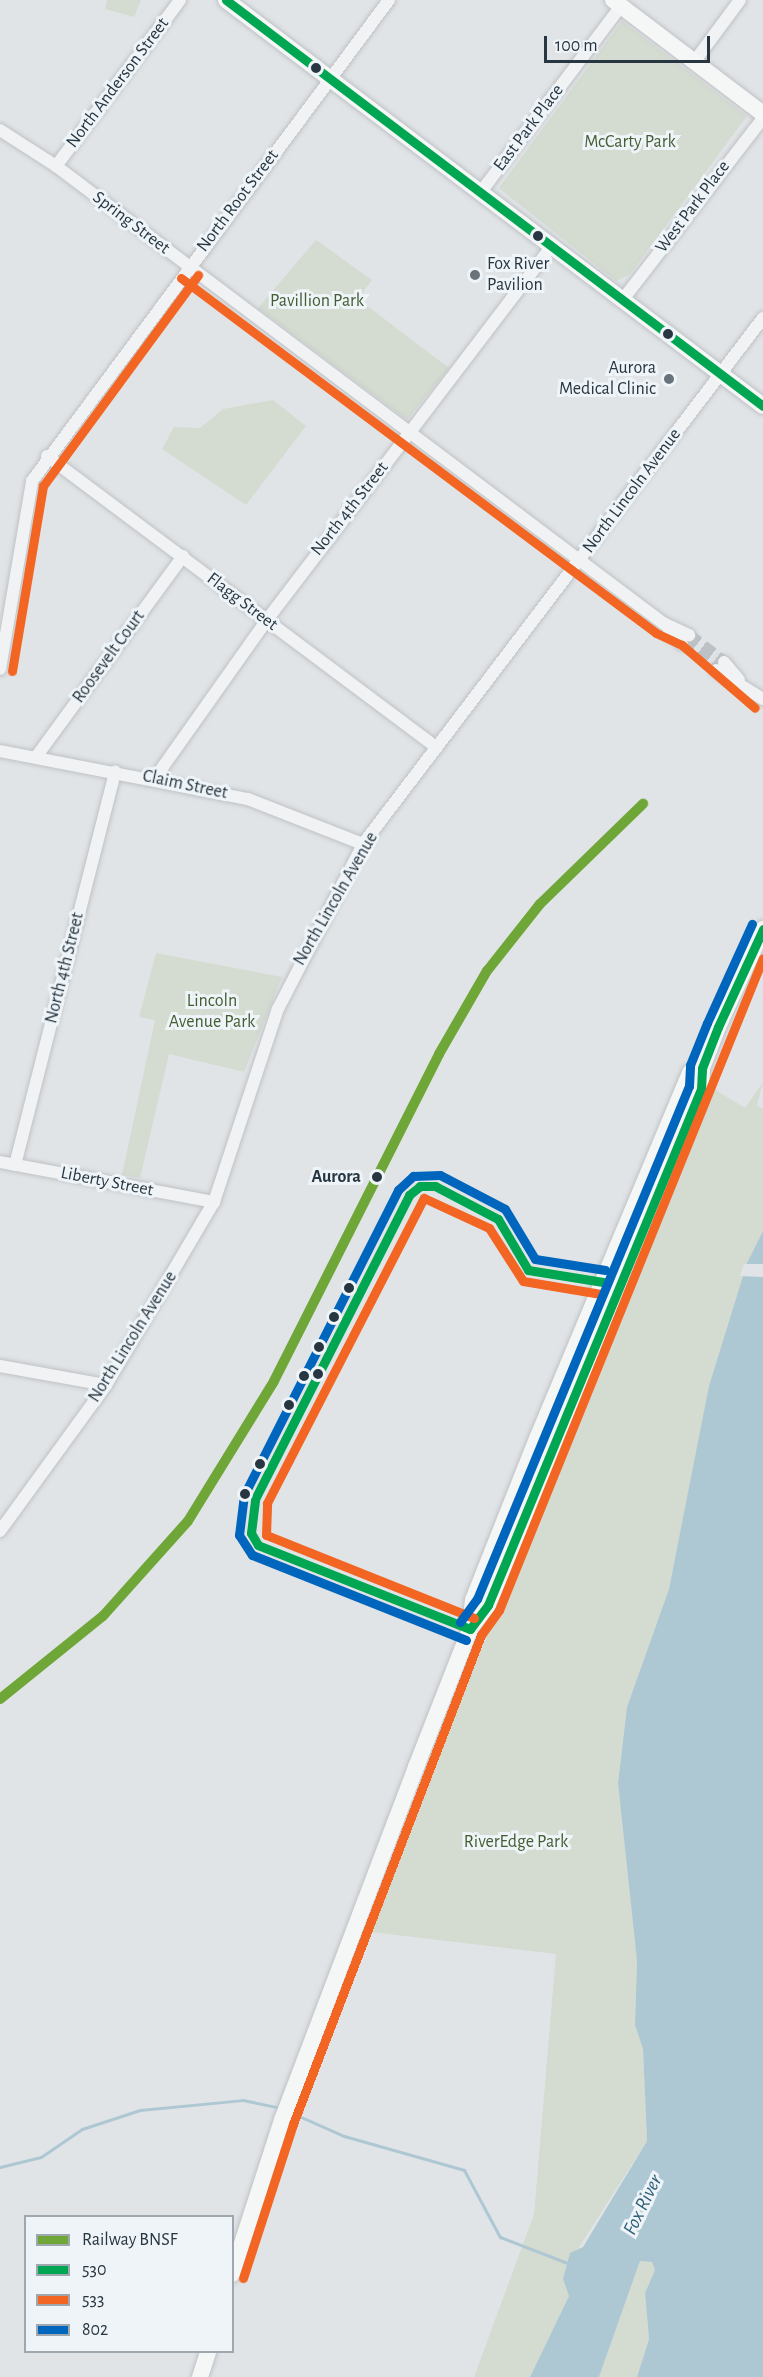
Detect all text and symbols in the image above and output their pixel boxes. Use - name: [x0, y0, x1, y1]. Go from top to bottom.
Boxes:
- street label: North Anderson Street: [62, 14, 174, 152]
- scale bar: [547, 24, 714, 62]
- text: 100 m: [555, 37, 598, 55]
- unlabelled marker: [310, 62, 322, 74]
- street label: East Park Place: [489, 80, 569, 176]
- park label: McCarty Park: [584, 131, 676, 153]
- street label: North Root Street: [192, 146, 284, 256]
- street label: West Park Place: [651, 156, 735, 258]
- street label: Spring Street: [88, 187, 174, 259]
- unlabelled marker: [532, 230, 544, 242]
- place label: Fox River Pavilion: [487, 254, 549, 296]
- marker: Fox River Pavilion: [468, 268, 482, 282]
- park label: Pavillion Park: [270, 290, 364, 312]
- unlabelled marker: [662, 328, 674, 340]
- place label: Aurora Medical Clinic: [559, 358, 656, 400]
- marker: Aurora Medical Clinic: [660, 370, 678, 388]
- street label: North Lincoln Avenue: [578, 424, 686, 558]
- street label: North 4th Street: [307, 458, 393, 560]
- street label: Flagg Street: [202, 568, 282, 636]
- street label: Roosevelt Court: [68, 606, 150, 708]
- street label: Claim Street: [141, 765, 229, 805]
- street label: North Lincoln Avenue: [289, 828, 383, 970]
- street label: North 4th Street: [41, 910, 89, 1026]
- park label: Lincoln Avenue Park: [169, 991, 255, 1034]
- street label: Liberty Street: [59, 1162, 155, 1202]
- place label: Aurora: [311, 1166, 361, 1188]
- marker: Aurora: [366, 1166, 388, 1188]
- street label: North Lincoln Avenue: [84, 1267, 182, 1407]
- unlabelled marker: [343, 1282, 355, 1294]
- unlabelled marker: [328, 1311, 340, 1323]
- unlabelled marker: [313, 1341, 325, 1353]
- unlabelled marker: [312, 1368, 324, 1380]
- unlabelled marker: [298, 1370, 310, 1382]
- unlabelled marker: [283, 1399, 295, 1411]
- unlabelled marker: [254, 1458, 266, 1470]
- unlabelled marker: [239, 1488, 251, 1500]
- park label: RiverEdge Park: [464, 1831, 568, 1853]
- water label: Fox River: [618, 2171, 668, 2239]
- legend: [24, 2215, 234, 2353]
- text: Railway BNSF: [82, 2231, 178, 2249]
- text: 530: [82, 2261, 106, 2279]
- text: 533: [82, 2291, 104, 2309]
- text: 802: [82, 2321, 108, 2339]

